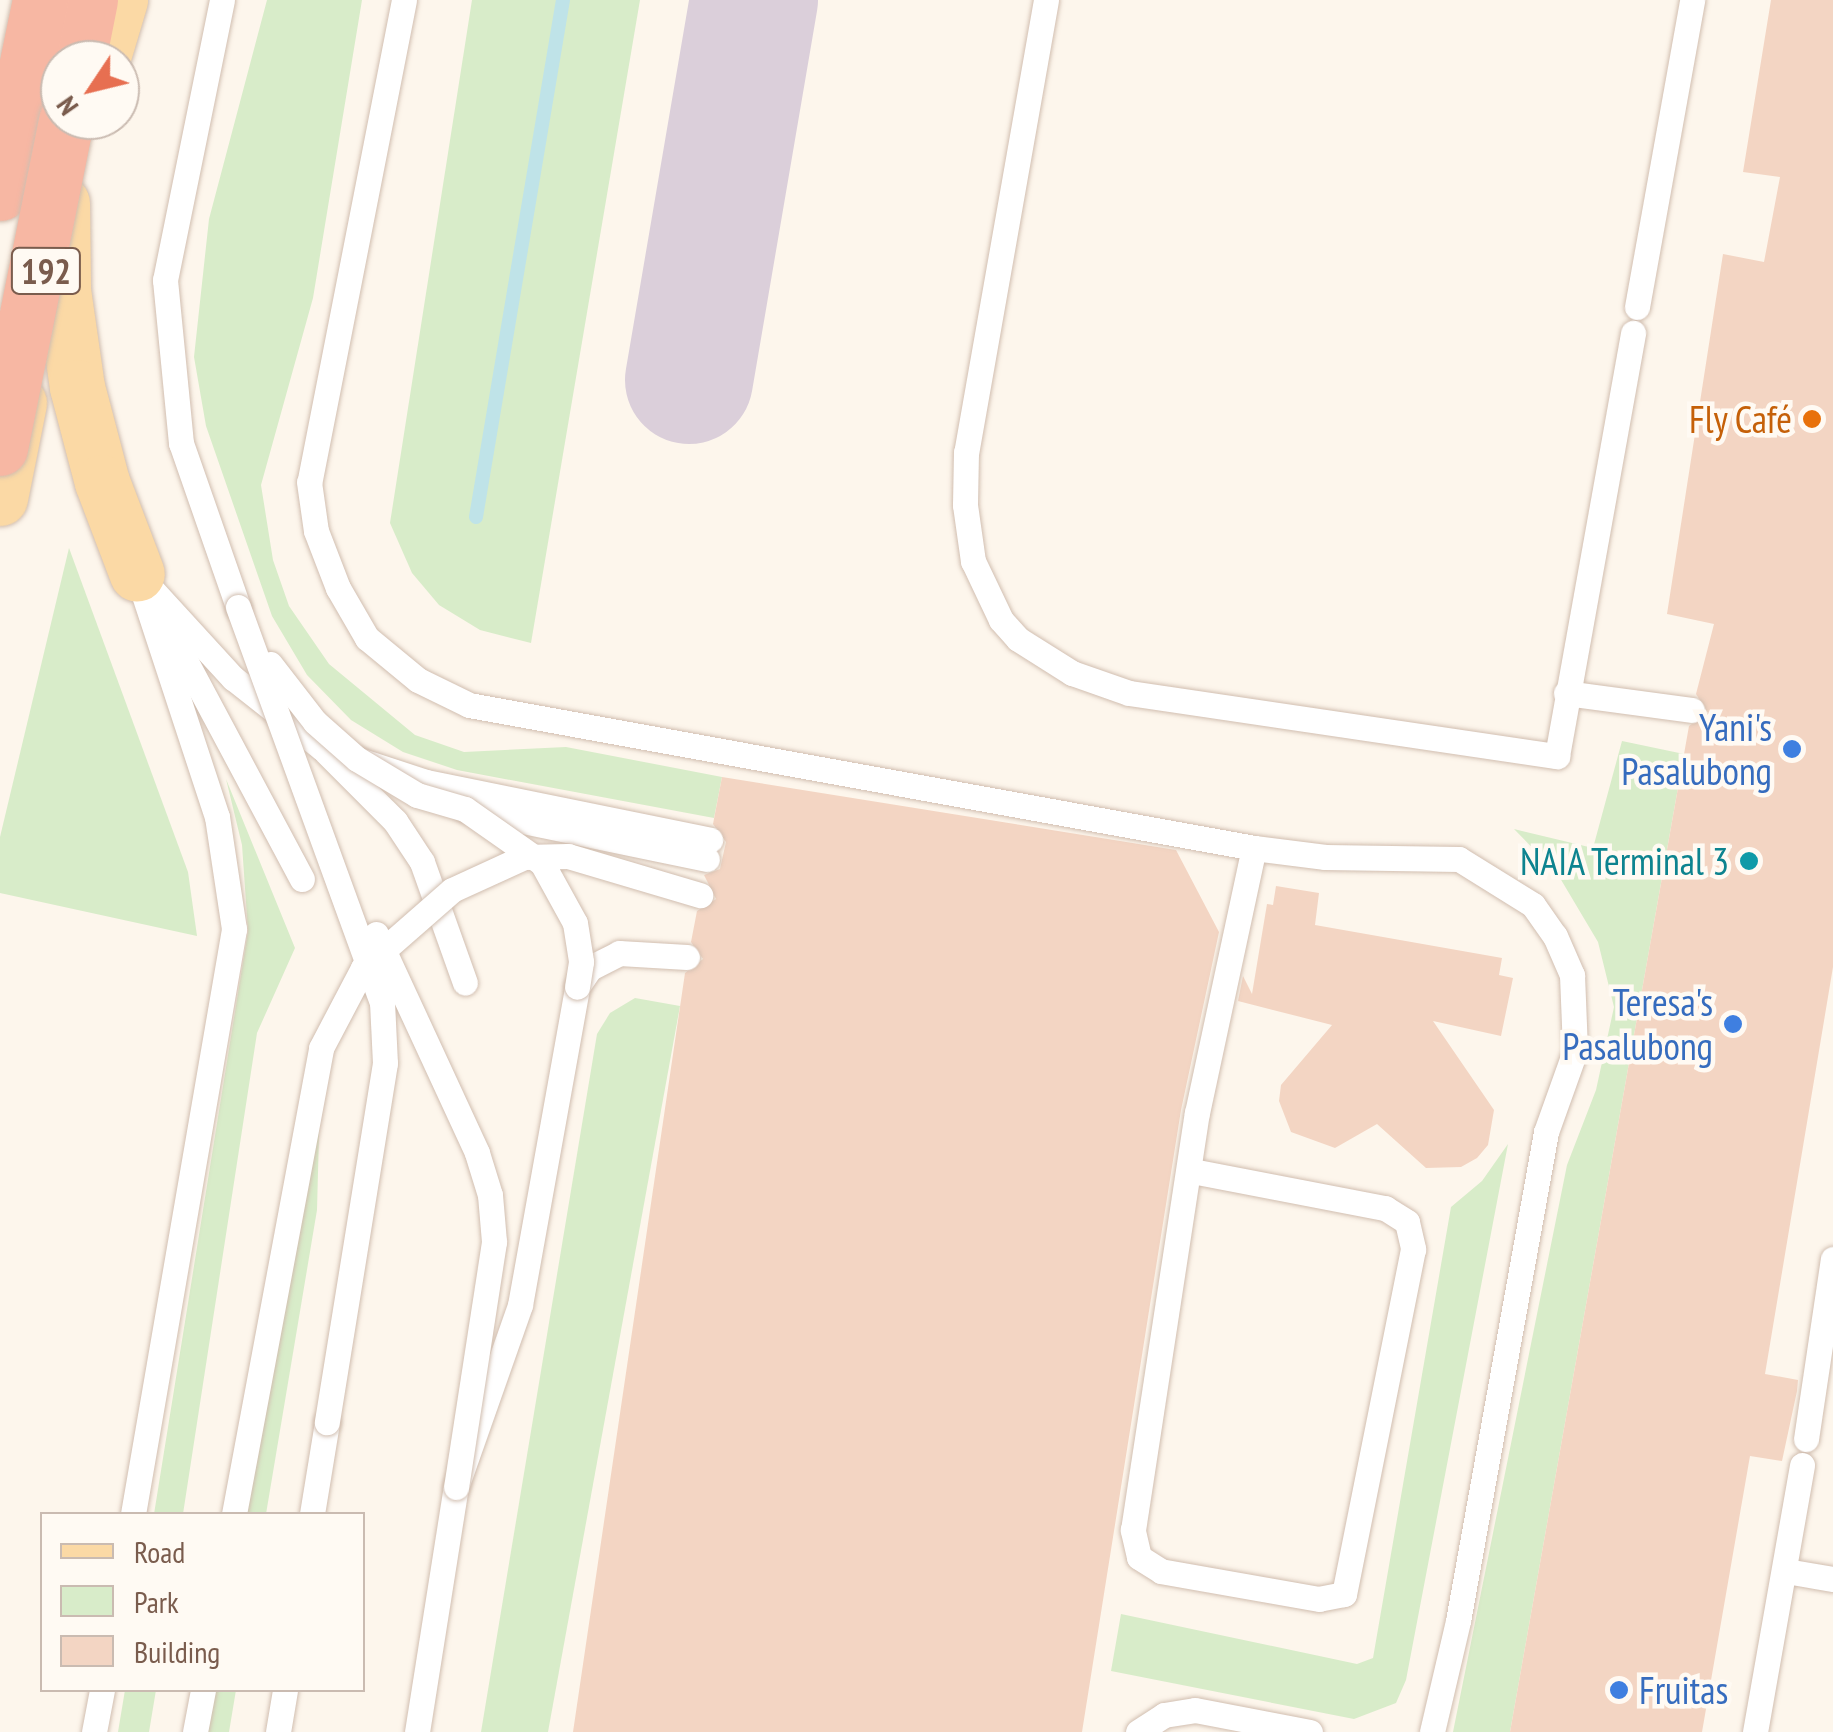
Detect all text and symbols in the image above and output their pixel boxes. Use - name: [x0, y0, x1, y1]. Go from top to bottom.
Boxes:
- north arrow: [40, 40, 140, 140]
- text: N: [47, 90, 86, 123]
- road number: 192: [8, 241, 84, 301]
- place label: Fly Café: [1688, 396, 1792, 442]
- marker: Fly Café: [1801, 408, 1823, 430]
- place label: Yani's Pasalubong: [1621, 704, 1772, 794]
- marker: Yani's Pasalubong: [1781, 738, 1803, 760]
- place label: NAIA Terminal 3: [1518, 838, 1729, 884]
- marker: NAIA Terminal 3: [1738, 850, 1760, 872]
- place label: Teresa's Pasalubong: [1562, 979, 1713, 1068]
- marker: Teresa's Pasalubong: [1722, 1013, 1744, 1035]
- legend: [40, 1512, 365, 1692]
- text: Road: [134, 1532, 185, 1571]
- text: Park: [134, 1582, 179, 1621]
- text: Building: [134, 1632, 220, 1671]
- place label: Fruitas: [1639, 1667, 1728, 1713]
- marker: Fruitas: [1608, 1679, 1630, 1701]

